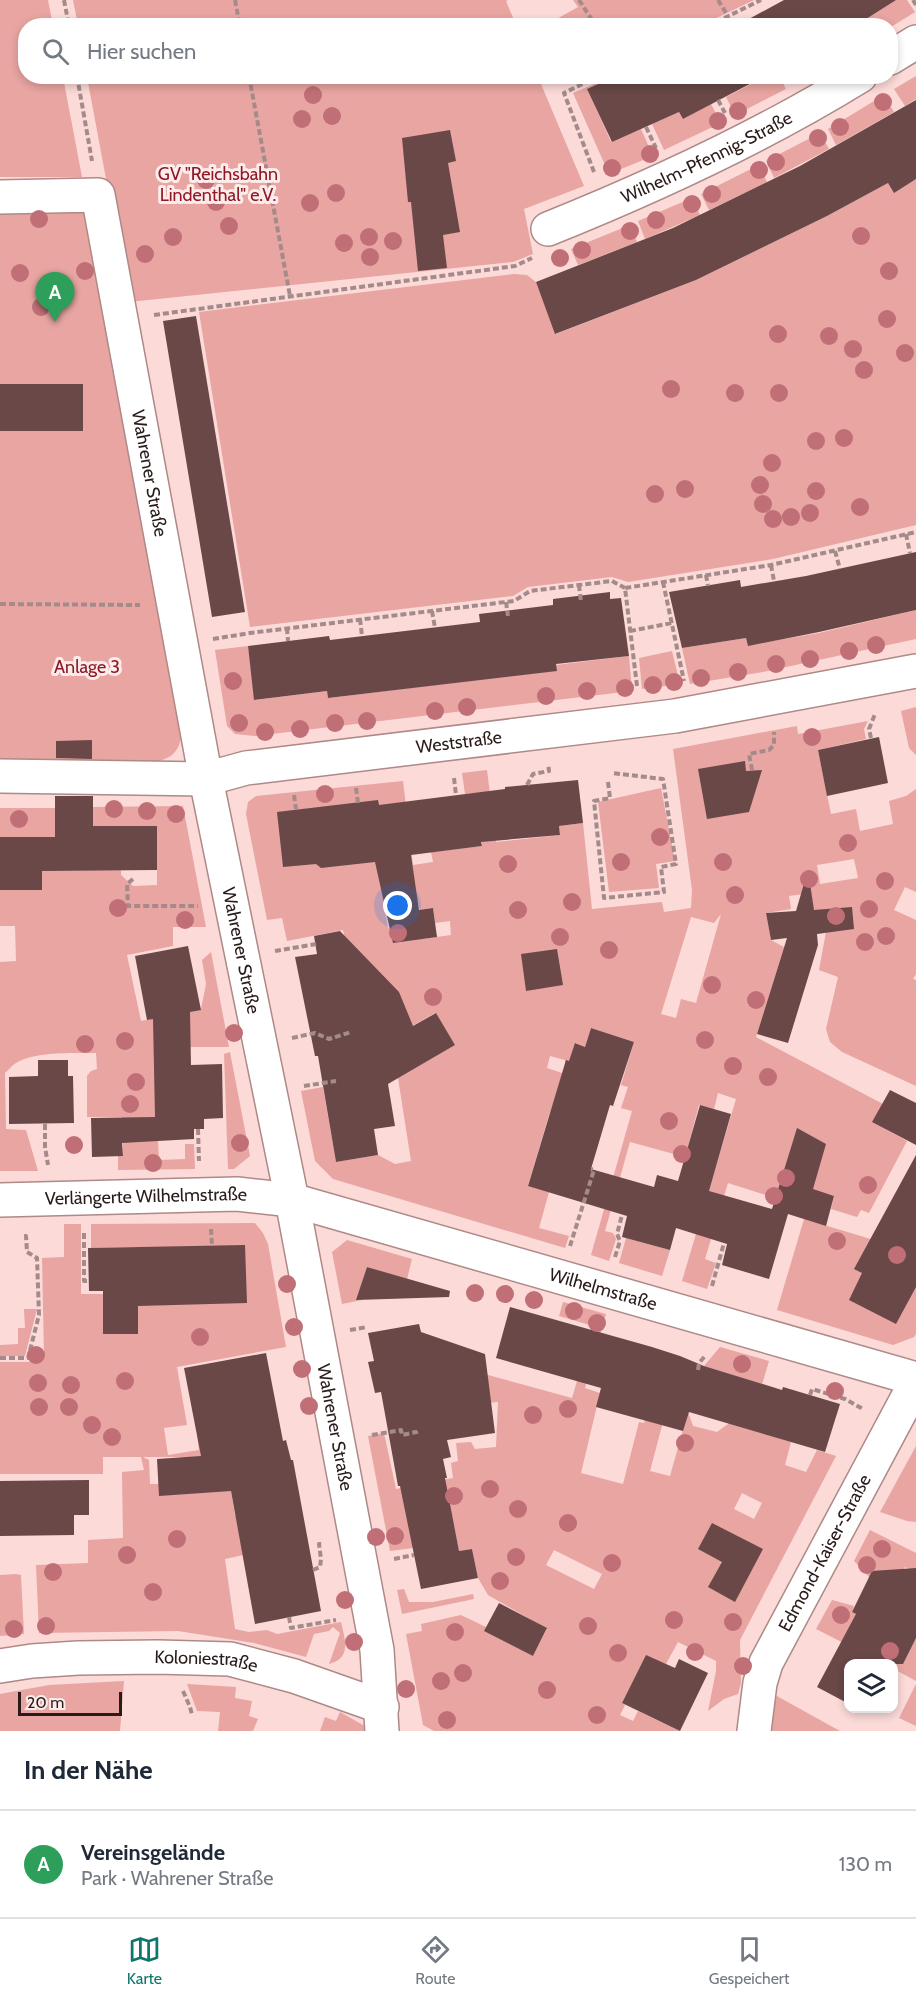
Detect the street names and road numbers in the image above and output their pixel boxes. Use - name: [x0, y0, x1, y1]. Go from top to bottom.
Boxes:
- street label: Wilhelm-Pfennig-Straße: [618, 107, 796, 208]
- street label: Wahrener Straße: [127, 408, 172, 538]
- street label: Weststraße: [415, 726, 503, 758]
- street label: Wahrener Straße: [217, 885, 265, 1016]
- street label: Verlängerte Wilhelmstraße: [45, 1183, 248, 1210]
- street label: Wilhelmstraße: [547, 1263, 660, 1315]
- street label: Wahrener Straße: [312, 1362, 358, 1493]
- street label: Edmond-Kaiser-Straße: [774, 1470, 876, 1635]
- street label: Koloniestraße: [154, 1646, 260, 1677]

